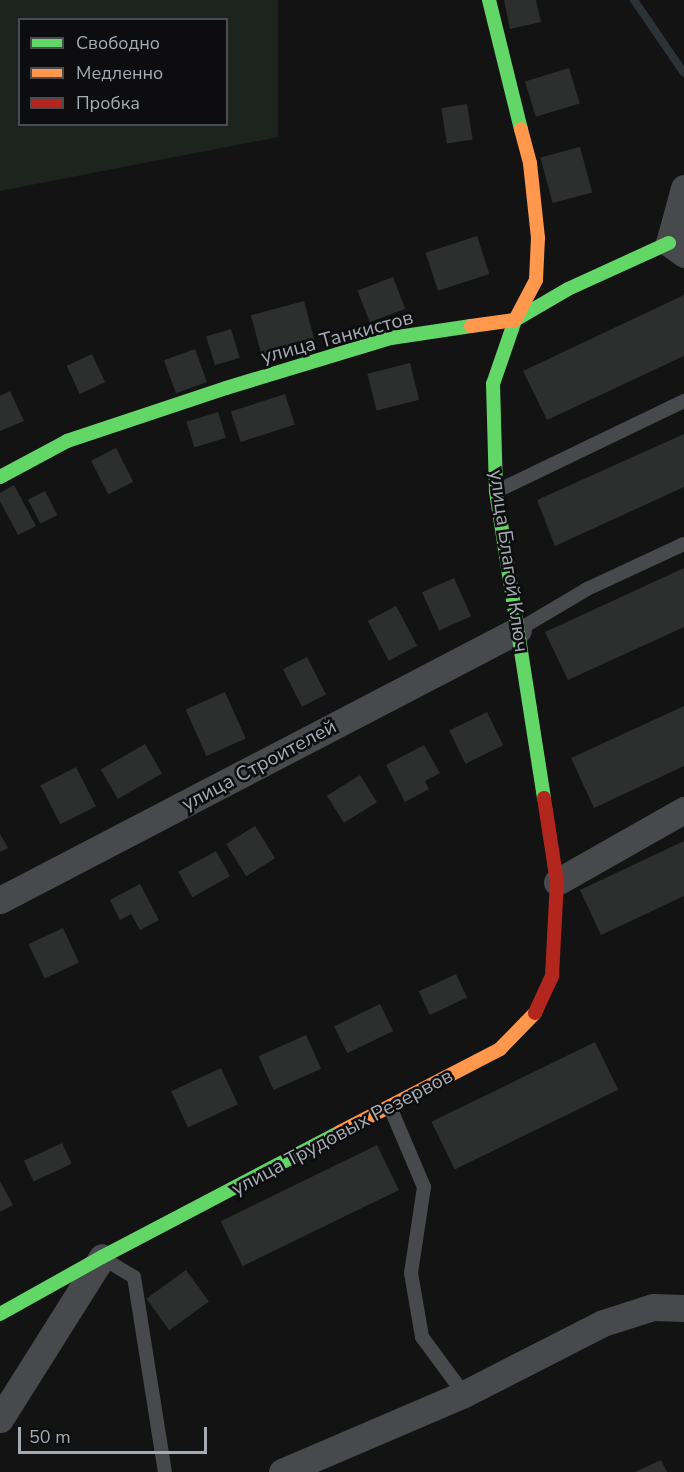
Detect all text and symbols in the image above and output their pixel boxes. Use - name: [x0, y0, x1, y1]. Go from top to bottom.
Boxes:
- legend: [18, 18, 228, 126]
- text: Свободно: [76, 31, 160, 55]
- text: Медленно: [76, 61, 163, 85]
- text: Пробка: [76, 91, 140, 115]
- street label: улица Танкистов: [258, 305, 416, 369]
- street label: улица Благой Ключ: [484, 468, 534, 654]
- street label: улица Строителей: [178, 714, 340, 816]
- street label: улица Трудовых Резервов: [227, 1063, 457, 1201]
- scale bar: [21, 1415, 210, 1453]
- text: 50 m: [29, 1425, 71, 1449]

